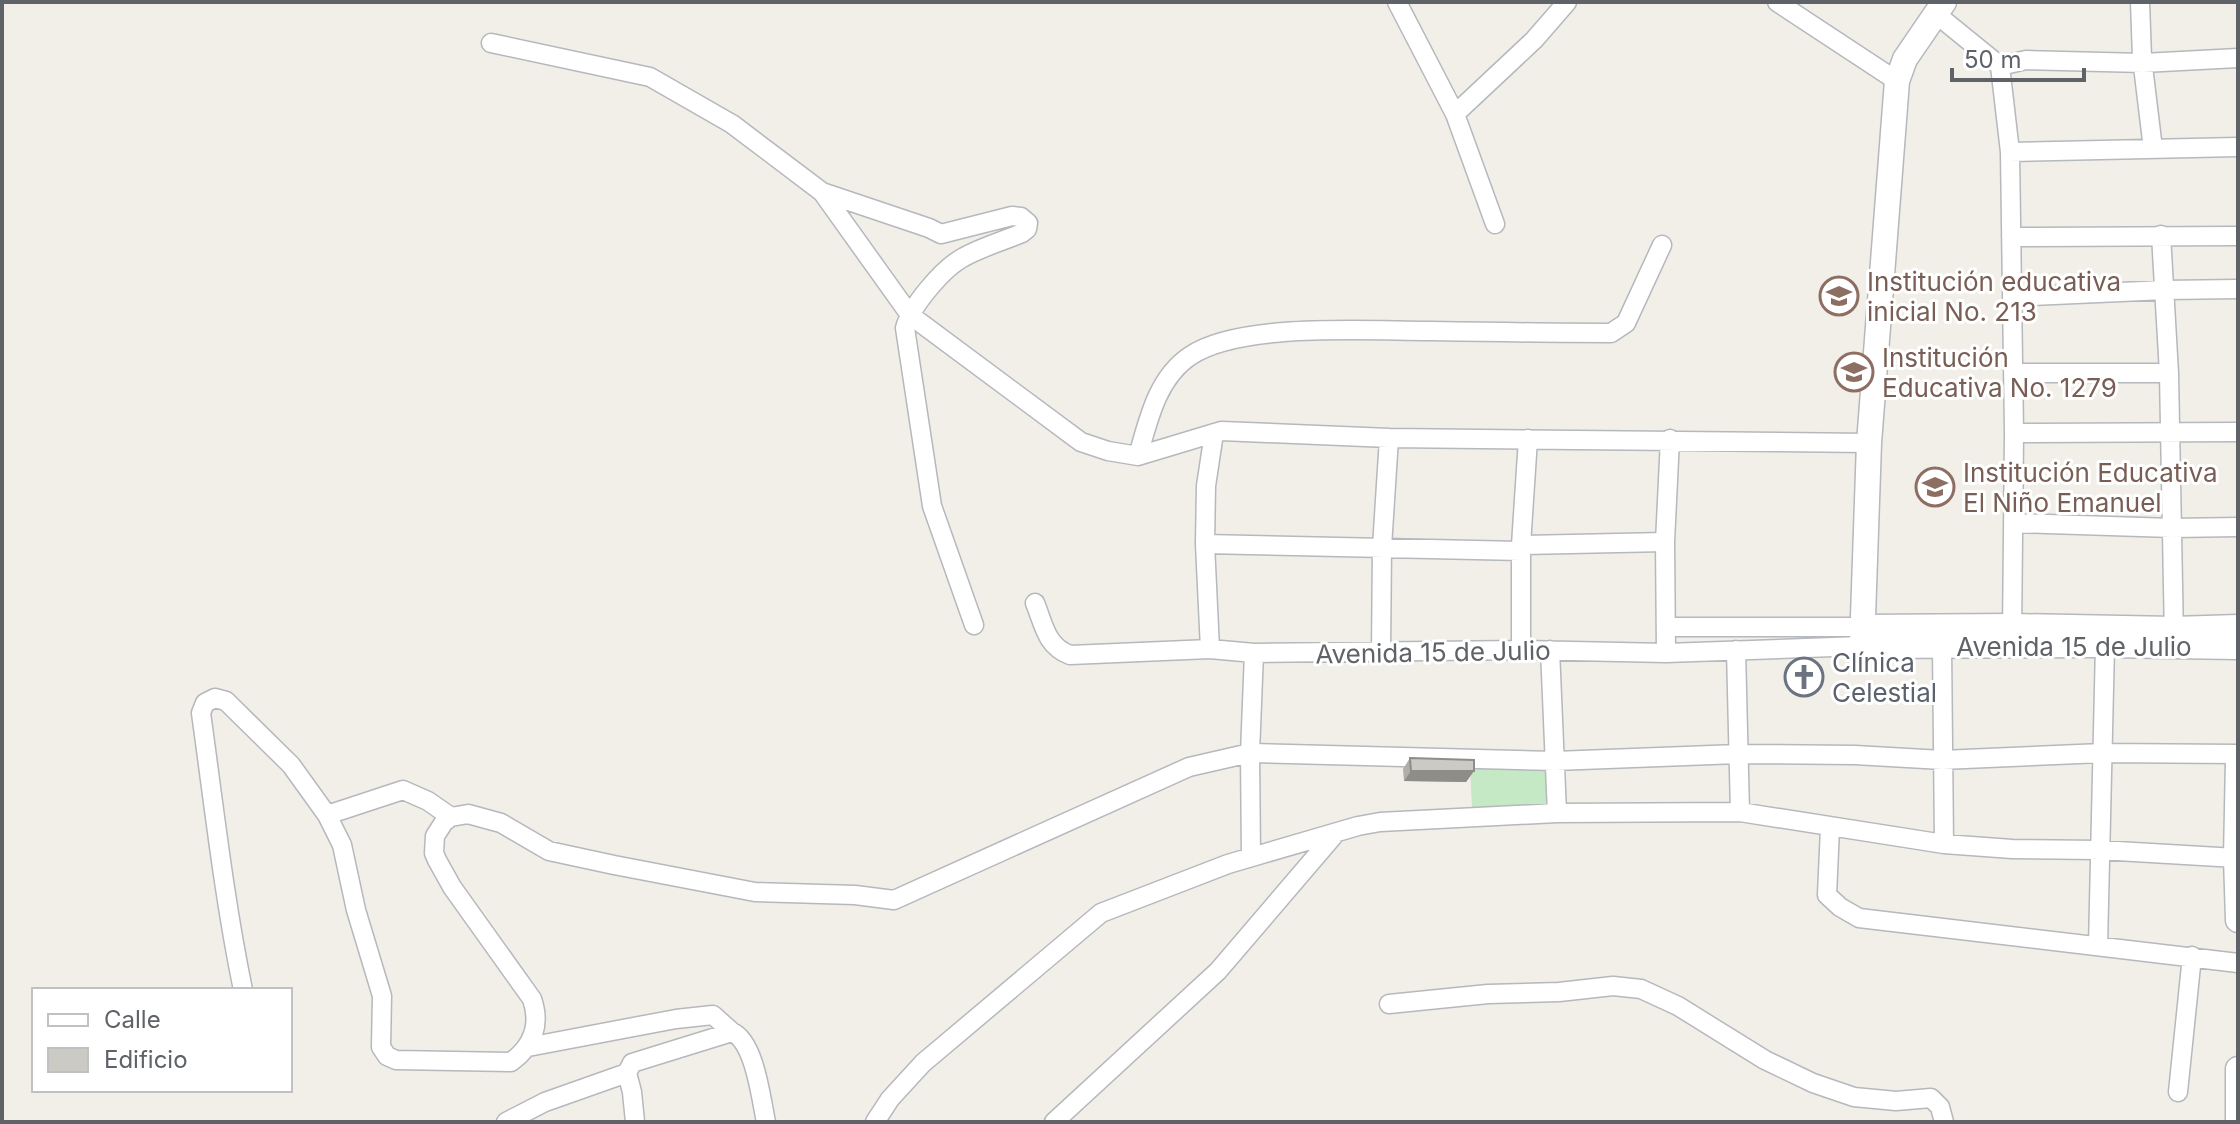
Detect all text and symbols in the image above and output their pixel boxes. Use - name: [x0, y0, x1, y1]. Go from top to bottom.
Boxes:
- scale bar: [1952, 32, 2084, 82]
- text: 50 m: [1964, 45, 2022, 74]
- place label: Institución educativa inicial No. 213: [1867, 266, 2121, 327]
- school or university icon: Institución educativa inicial No. 213: [1818, 275, 1860, 317]
- place label: Institución Educativa No. 1279: [1882, 342, 2117, 403]
- school or university icon: Institución Educativa No. 1279: [1833, 351, 1875, 393]
- place label: Institución Educativa El Niño Emanuel: [1963, 457, 2218, 518]
- school or university icon: Institución Educativa El Niño Emanuel: [1914, 466, 1956, 508]
- street label: Avenida 15 de Julio: [1956, 631, 2192, 662]
- street label: Avenida 15 de Julio: [1315, 634, 1551, 670]
- place label: Clínica Celestial: [1832, 647, 1937, 708]
- church icon: Clínica Celestial: [1783, 656, 1825, 698]
- legend: [32, 988, 292, 1092]
- text: Calle: [104, 1005, 161, 1034]
- text: Edificio: [104, 1045, 188, 1074]

